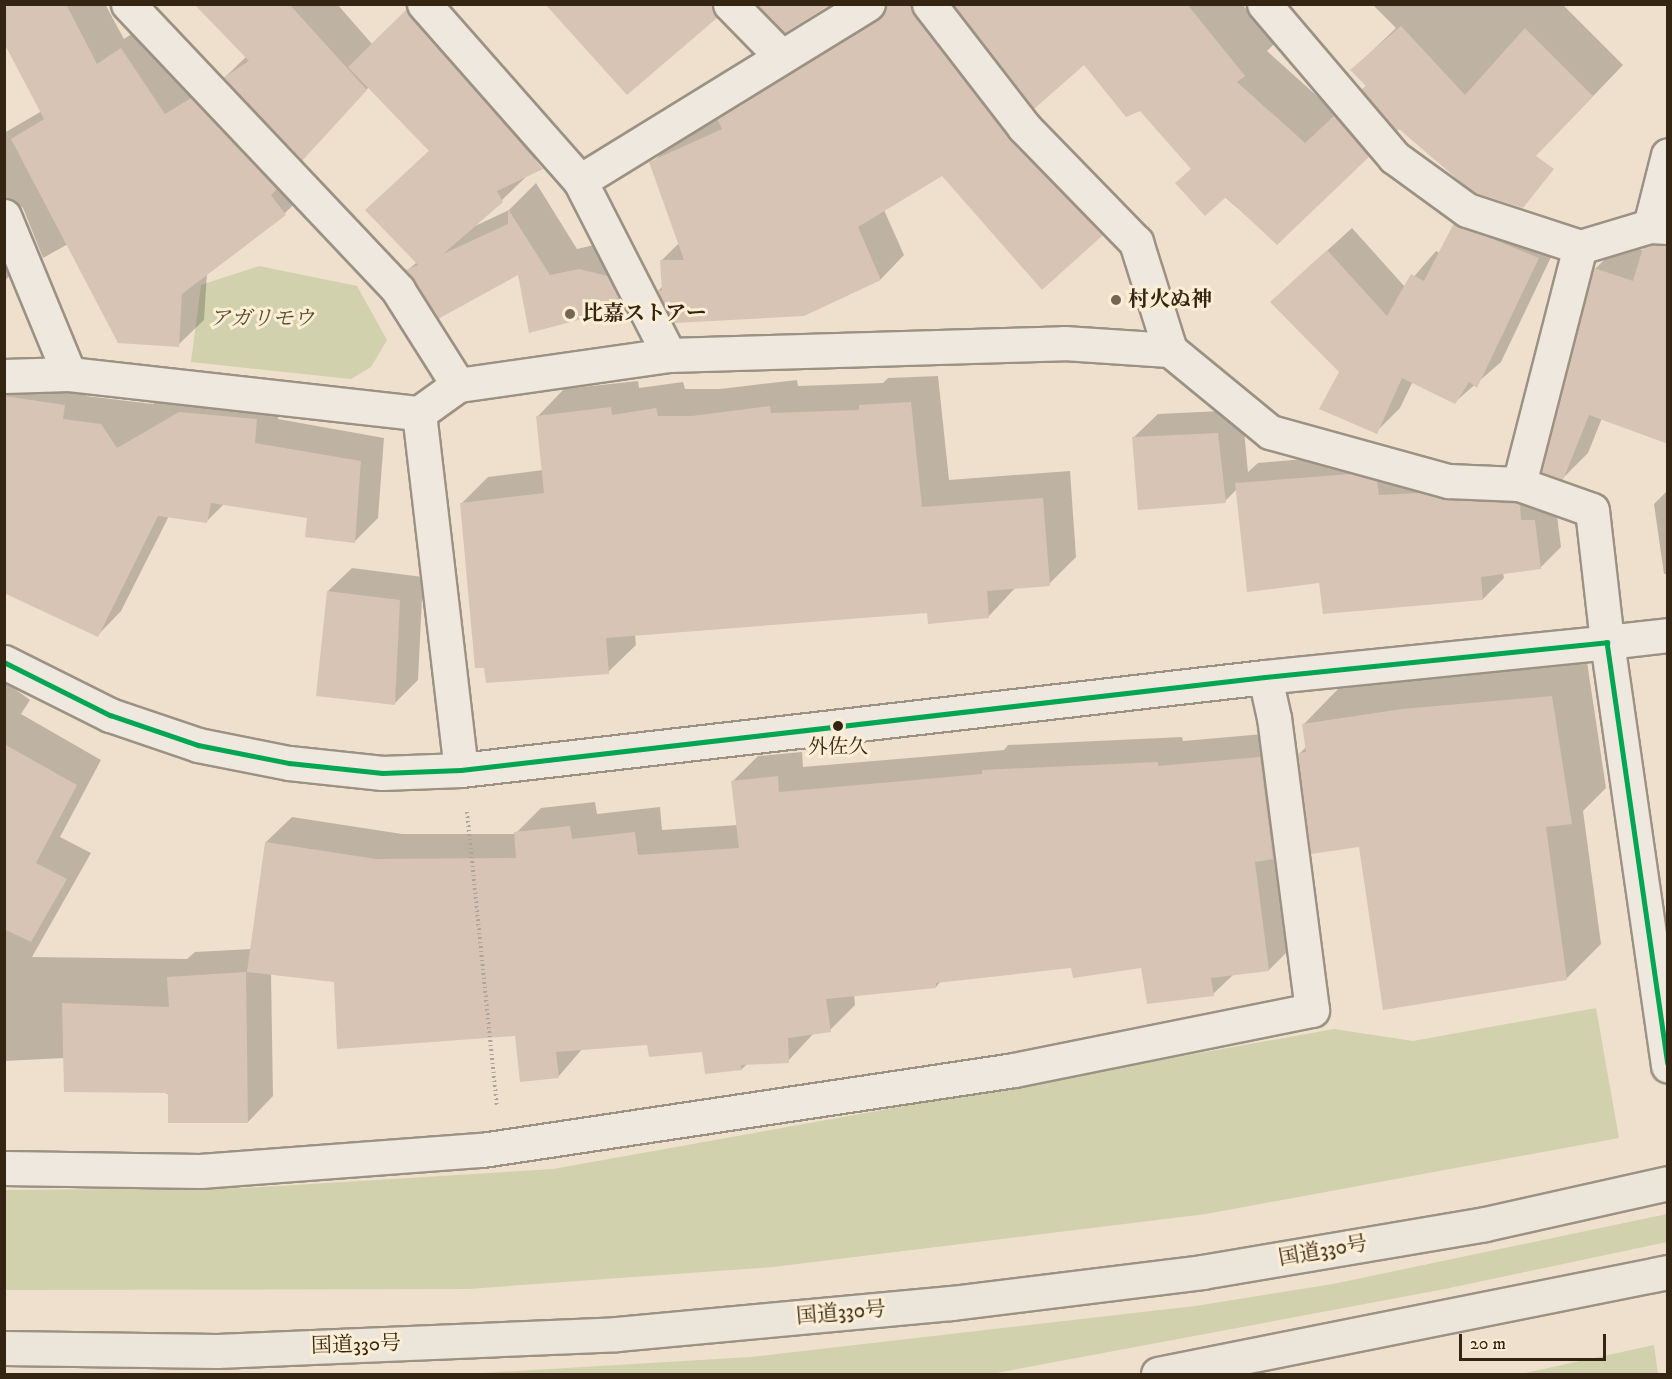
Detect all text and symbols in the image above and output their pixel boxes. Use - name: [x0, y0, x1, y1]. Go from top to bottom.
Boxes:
- place label: 村火ぬ神: [1128, 287, 1212, 313]
- marker: 村火ぬ神: [1109, 293, 1123, 307]
- place label: 比嘉ストアー: [582, 301, 707, 327]
- park label: アガリモウ: [210, 306, 314, 332]
- marker: 比嘉ストアー: [563, 307, 577, 321]
- marker: 外佐久: [832, 720, 844, 732]
- place label: 外佐久: [808, 735, 868, 759]
- street label: 国道330号: [1277, 1231, 1369, 1271]
- street label: 国道330号: [795, 1297, 887, 1329]
- scale bar: [1462, 1322, 1609, 1360]
- street label: 国道330号: [311, 1331, 401, 1359]
- text: 20 m: [1470, 1333, 1506, 1355]

